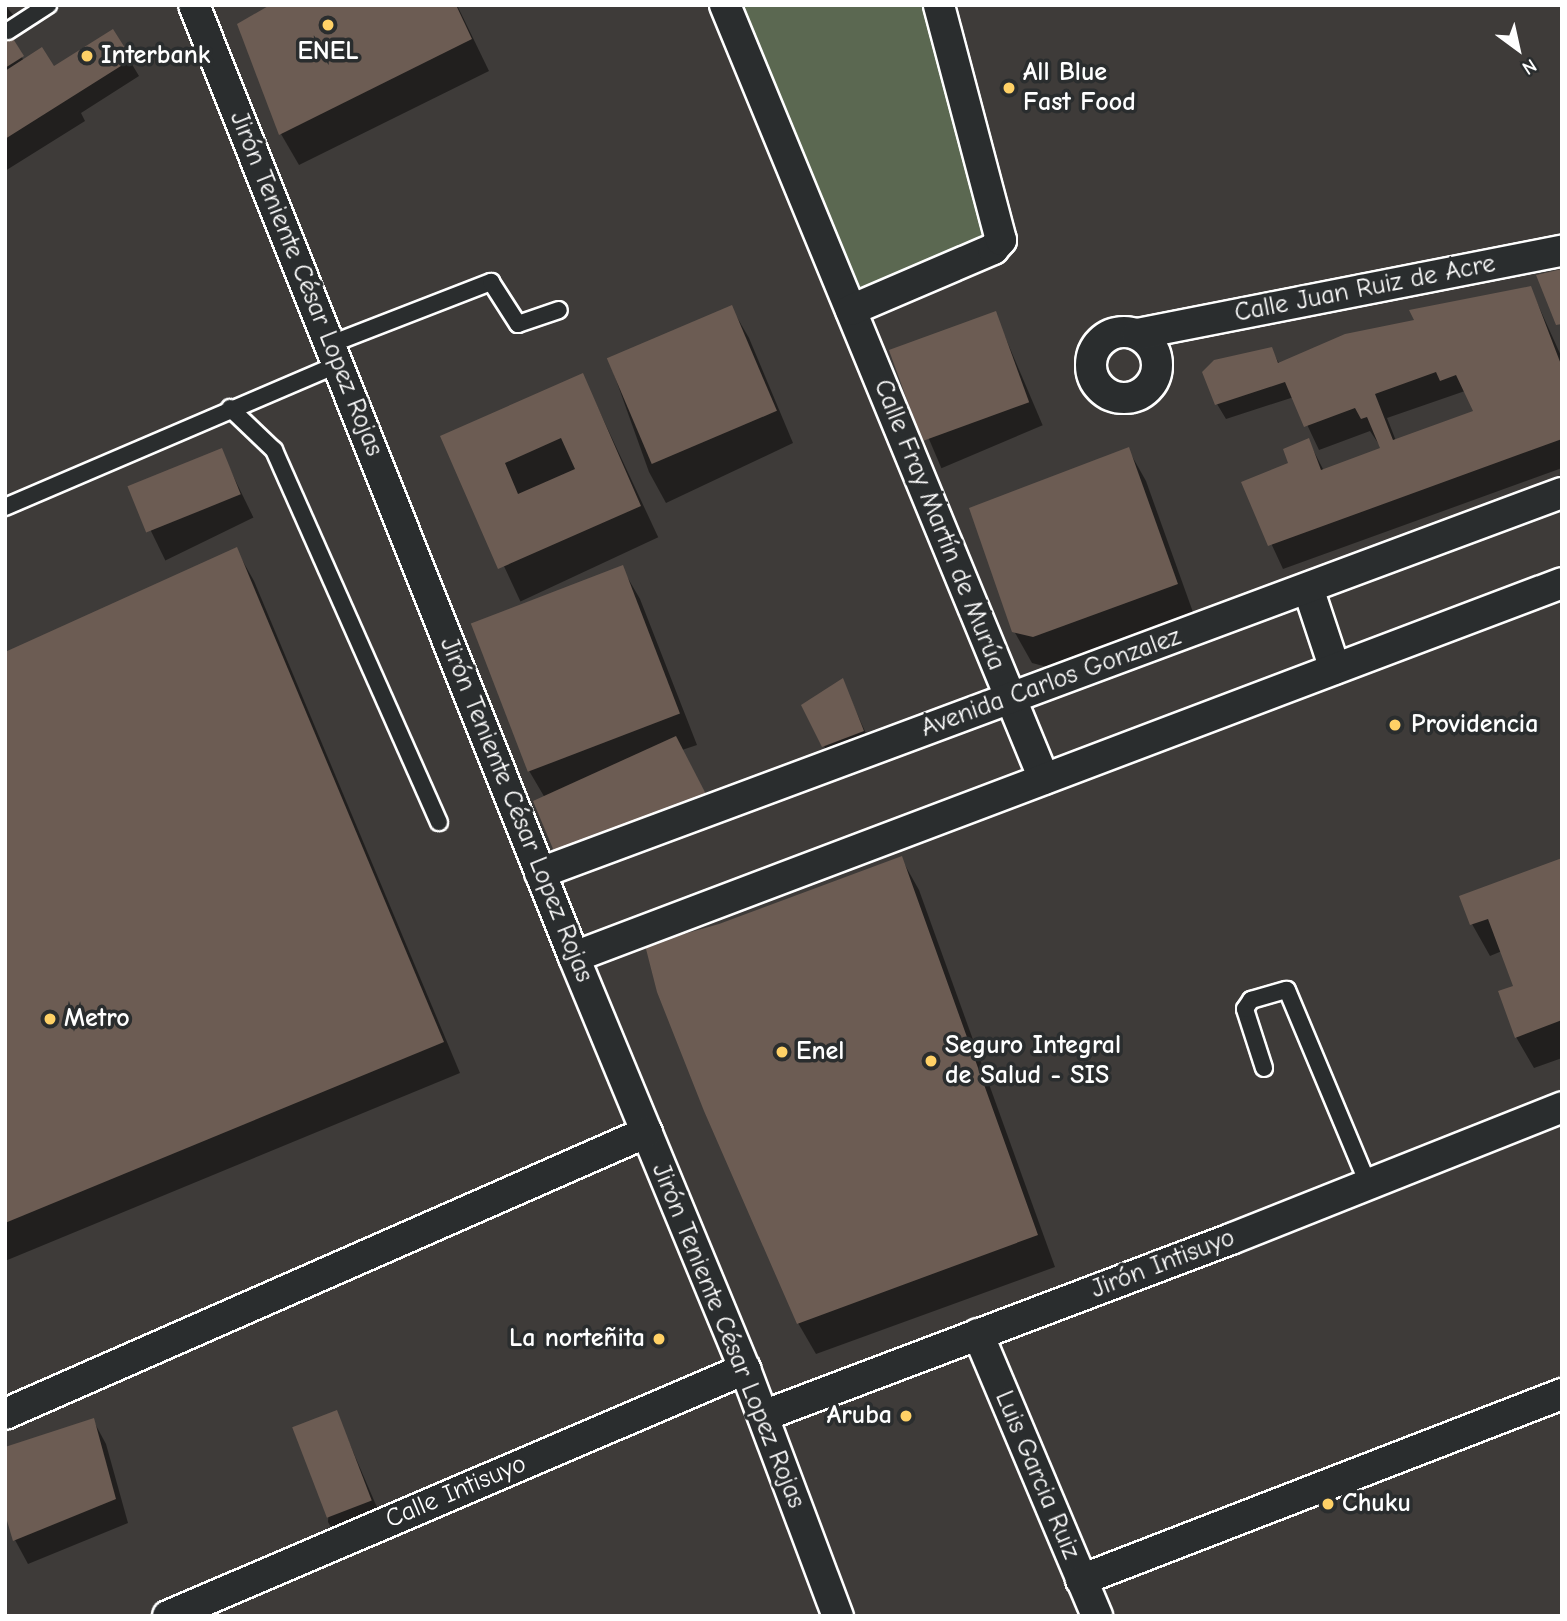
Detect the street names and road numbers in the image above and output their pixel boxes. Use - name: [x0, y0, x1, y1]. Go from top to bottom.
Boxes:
- street label: Jirón Teniente César Lopez Rojas: [222, 107, 390, 461]
- street label: Calle Juan Ruiz de Acre: [1232, 248, 1498, 330]
- street label: Calle Fray Martín de Murúa: [866, 375, 1012, 675]
- street label: Avenida Carlos Gonzalez: [917, 621, 1185, 745]
- street label: Jirón Teniente César Lopez Rojas: [432, 633, 600, 987]
- street label: Jirón Teniente César Lopez Rojas: [644, 1159, 812, 1513]
- street label: Jirón Intisuyo: [1087, 1222, 1239, 1306]
- street label: Luis Garcia Ruiz: [988, 1386, 1086, 1564]
- street label: Calle Intisuyo: [381, 1448, 531, 1536]

